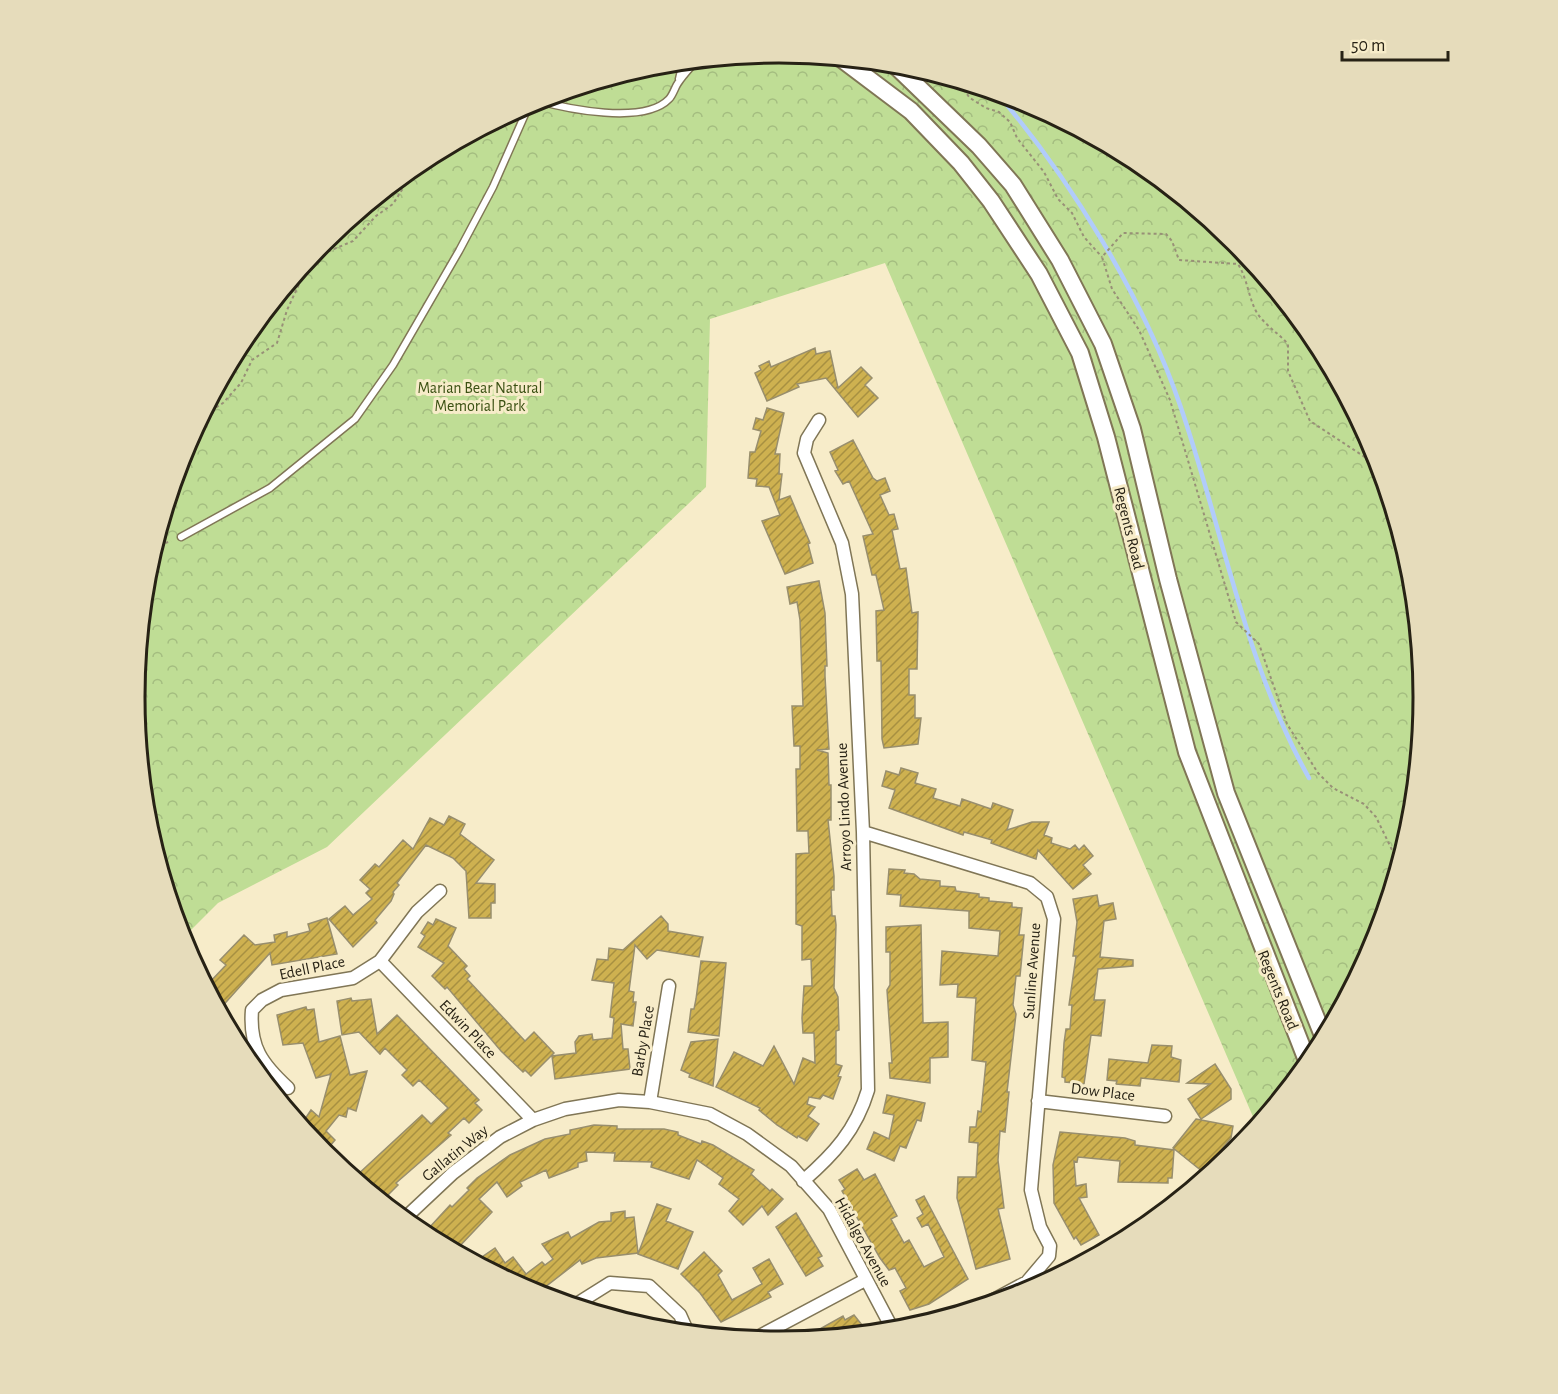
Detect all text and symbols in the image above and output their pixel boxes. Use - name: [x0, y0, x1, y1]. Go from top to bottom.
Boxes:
- scale bar: [1342, 24, 1448, 62]
- text: 50 m: [1351, 37, 1385, 55]
- park label: Marian Bear Natural Memorial Park: [417, 380, 543, 414]
- street label: Regents Road: [1111, 485, 1147, 571]
- street label: Arroyo Lindo Avenue: [834, 743, 855, 871]
- street label: Sunline Avenue: [1021, 922, 1043, 1020]
- street label: Regents Road: [1255, 948, 1301, 1032]
- street label: Edell Place: [278, 953, 346, 983]
- street label: Edwin Place: [436, 997, 500, 1061]
- street label: Barby Place: [629, 1004, 658, 1078]
- street label: Dow Place: [1070, 1080, 1136, 1104]
- street label: Gallatin Way: [419, 1122, 492, 1185]
- street label: Hidalgo Avenue: [832, 1195, 894, 1289]

